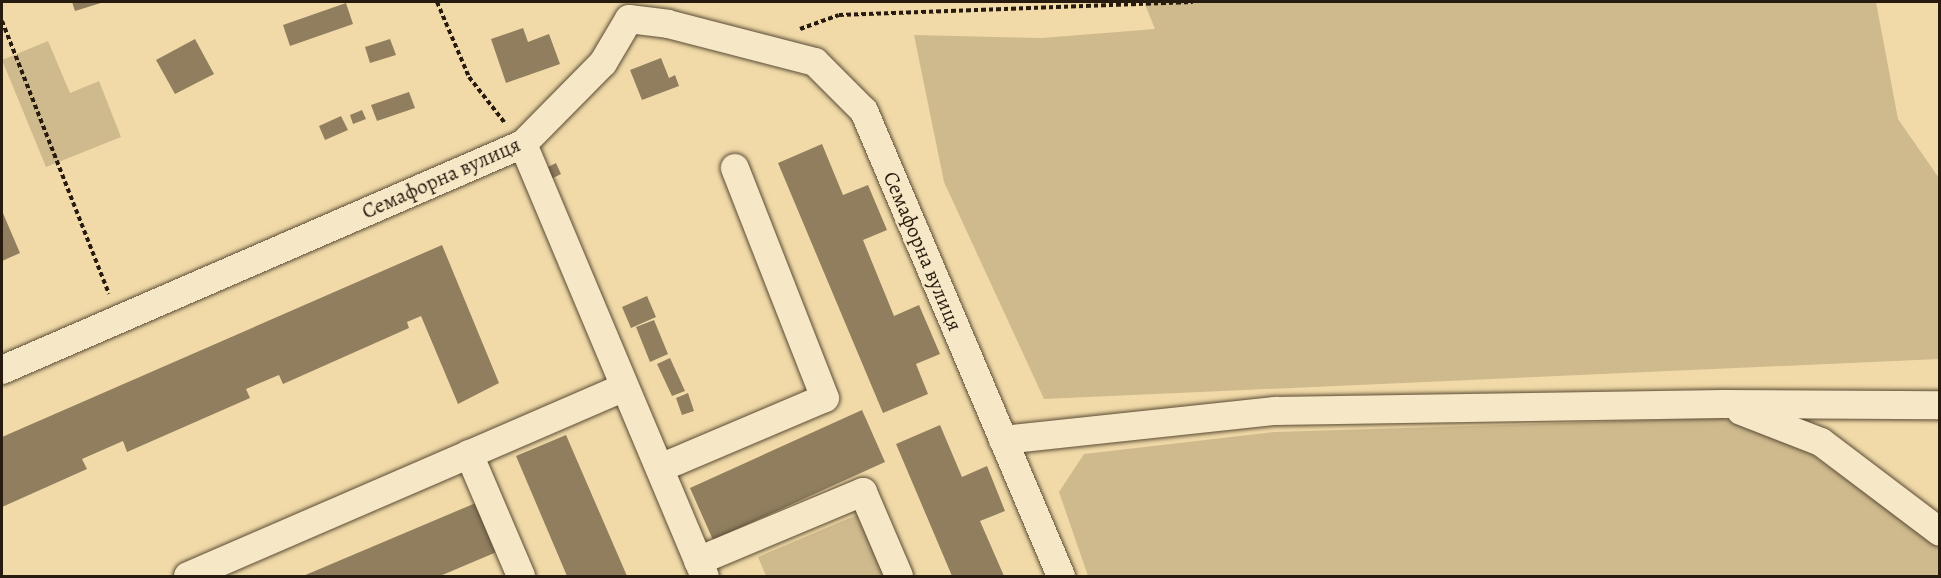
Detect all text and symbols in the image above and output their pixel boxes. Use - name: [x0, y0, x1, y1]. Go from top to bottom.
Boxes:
- street label: Семафорна вулиця: [358, 132, 524, 224]
- street label: Семафорна вулиця: [878, 168, 968, 334]

